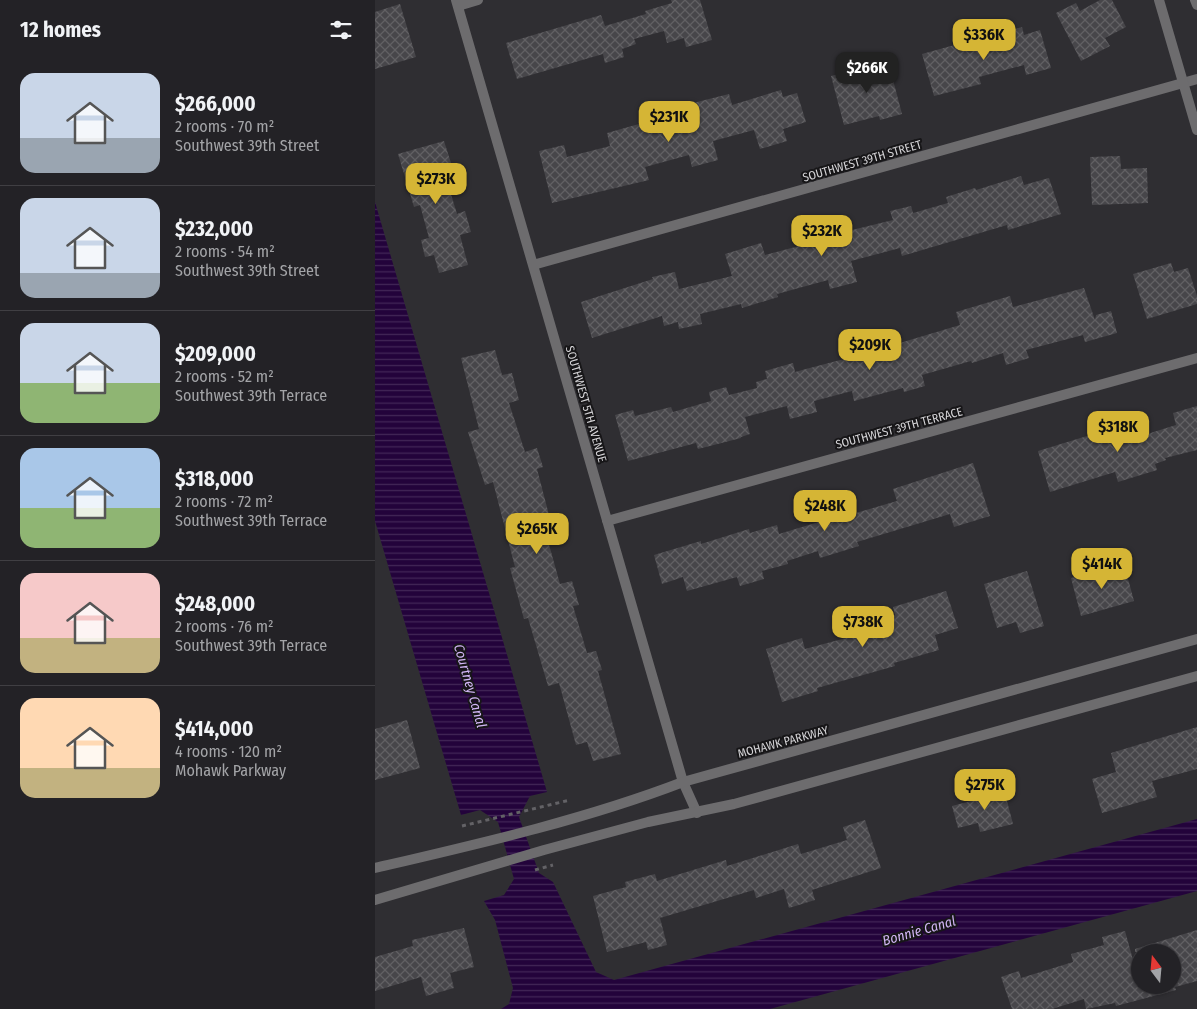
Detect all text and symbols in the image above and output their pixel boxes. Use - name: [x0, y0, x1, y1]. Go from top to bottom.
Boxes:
- icon: filters: [327, 16, 355, 44]
- text: 12 homes: [20, 17, 101, 43]
- pin: $336K: [949, 18, 1019, 61]
- text: $336K: [964, 25, 1004, 44]
- pin: $266K: [832, 52, 902, 94]
- text: $266K: [846, 58, 888, 77]
- text: $266,000: [175, 91, 256, 117]
- icon: home: [60, 93, 120, 153]
- pin: $231K: [634, 100, 704, 143]
- text: $231K: [650, 107, 688, 126]
- text: 2 rooms · 70 m²: [175, 117, 274, 136]
- text: Southwest 39th Street: [175, 136, 319, 155]
- street label: SOUTHWEST 39TH STREET: [801, 137, 923, 185]
- pin: $273K: [401, 162, 471, 205]
- text: $273K: [417, 169, 455, 188]
- pin: $232K: [787, 214, 857, 257]
- text: $232,000: [175, 216, 253, 242]
- icon: home: [60, 218, 120, 278]
- text: $232K: [802, 221, 842, 240]
- text: 2 rooms · 54 m²: [175, 242, 275, 261]
- text: Southwest 39th Street: [175, 261, 319, 280]
- pin: $209K: [835, 328, 905, 371]
- text: $209K: [849, 335, 891, 354]
- text: $209,000: [175, 341, 256, 367]
- icon: home: [60, 343, 120, 403]
- street label: SOUTHWEST 5TH AVENUE: [563, 344, 609, 464]
- text: 2 rooms · 52 m²: [175, 367, 274, 386]
- text: Southwest 39th Terrace: [175, 386, 327, 405]
- street label: SOUTHWEST 39TH TERRACE: [834, 404, 964, 452]
- pin: $318K: [1083, 410, 1153, 453]
- text: $318K: [1098, 417, 1138, 436]
- text: $318,000: [175, 466, 254, 492]
- icon: home: [60, 468, 120, 528]
- pin: $248K: [790, 490, 860, 532]
- text: 2 rooms · 72 m²: [175, 492, 273, 511]
- text: $248K: [805, 496, 845, 515]
- text: Southwest 39th Terrace: [175, 511, 327, 530]
- pin: $265K: [502, 512, 572, 555]
- text: $265K: [517, 519, 557, 538]
- pin: $414K: [1067, 548, 1137, 590]
- text: $414K: [1082, 554, 1122, 573]
- text: $248,000: [175, 591, 255, 617]
- icon: home: [60, 593, 120, 653]
- pin: $738K: [828, 606, 898, 648]
- text: $738K: [843, 612, 883, 631]
- text: 2 rooms · 76 m²: [175, 617, 274, 636]
- text: Southwest 39th Terrace: [175, 636, 327, 655]
- water label: Courtney Canal: [450, 642, 490, 730]
- text: $414,000: [175, 716, 253, 742]
- icon: home: [60, 718, 120, 778]
- street label: MOHAWK PARKWAY: [736, 723, 830, 761]
- text: 4 rooms · 120 m²: [175, 742, 282, 761]
- text: Mohawk Parkway: [175, 761, 286, 780]
- pin: $275K: [950, 768, 1020, 811]
- text: $275K: [966, 775, 1004, 794]
- water label: Bonnie Canal: [880, 912, 958, 950]
- north arrow: [1131, 944, 1181, 994]
- map controls: [1131, 944, 1181, 994]

